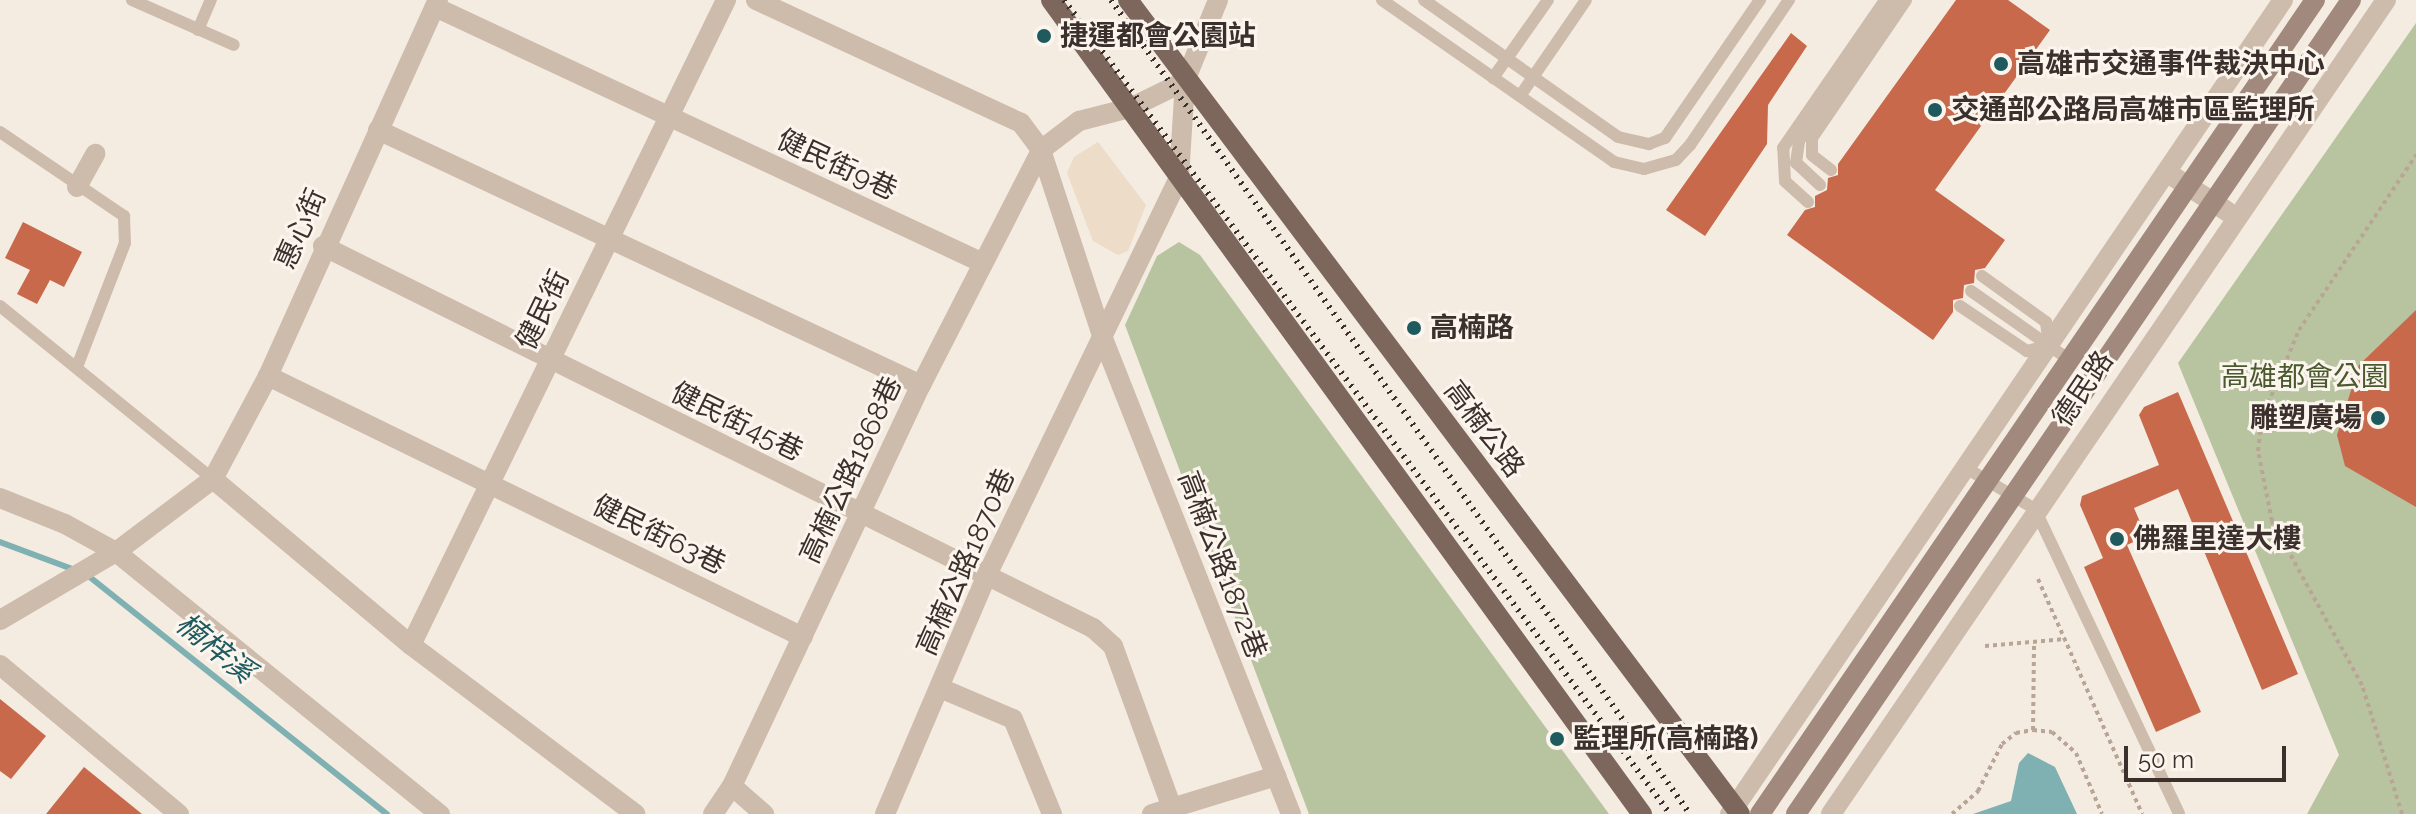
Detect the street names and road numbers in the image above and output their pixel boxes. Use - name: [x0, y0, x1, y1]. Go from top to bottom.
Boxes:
- street label: 健民街9巷: [772, 123, 902, 207]
- street label: 惠心街: [269, 184, 333, 274]
- street label: 健民街: [509, 265, 577, 355]
- street label: 德民路: [2046, 345, 2120, 433]
- street label: 高楠公路1868巷: [793, 371, 909, 569]
- street label: 高楠公路: [1437, 374, 1531, 484]
- street label: 健民街45巷: [666, 376, 808, 468]
- street label: 高楠公路1870巷: [910, 464, 1022, 660]
- street label: 高楠公路1872巷: [1171, 466, 1273, 664]
- street label: 健民街63巷: [587, 488, 731, 582]

